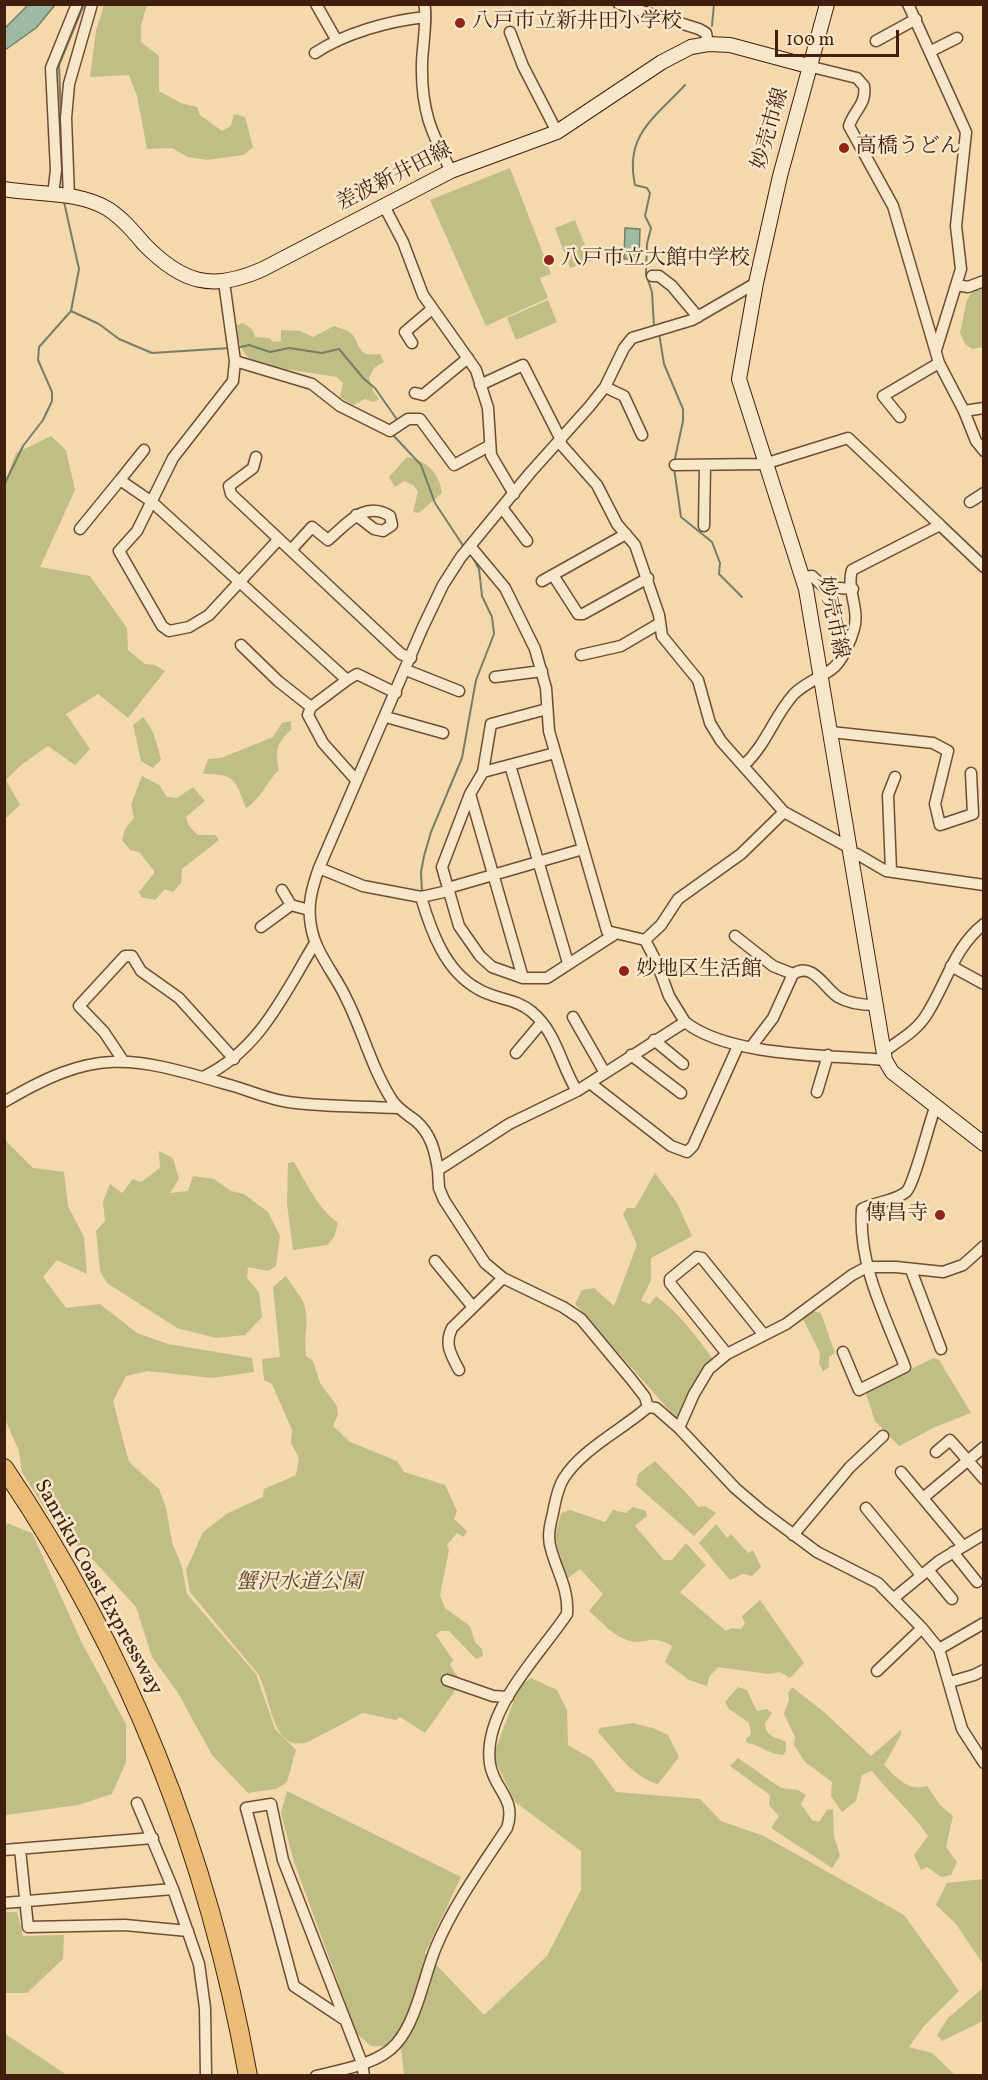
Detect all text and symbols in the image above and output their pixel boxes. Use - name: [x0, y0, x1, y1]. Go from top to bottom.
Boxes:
- place label: 八戸市立新井田小学校: [472, 10, 682, 36]
- marker: 八戸市立新井田小学校: [453, 16, 467, 30]
- scale bar: [778, 18, 902, 56]
- text: 100 m: [786, 28, 835, 53]
- street label: 妙売市線: [748, 85, 796, 173]
- place label: 高橋うどん: [856, 135, 961, 161]
- street label: 差波新井田線: [333, 138, 457, 218]
- marker: 高橋うどん: [837, 141, 851, 155]
- place label: 八戸市立大館中学校: [561, 247, 750, 273]
- marker: 八戸市立大館中学校: [542, 253, 556, 267]
- street label: 妙売市線: [810, 574, 852, 662]
- place label: 妙地区生活館: [636, 958, 762, 984]
- marker: 妙地区生活館: [617, 964, 631, 978]
- place label: 傳昌寺: [865, 1202, 928, 1228]
- marker: 傳昌寺: [933, 1208, 947, 1222]
- street label: Sanriku Coast Expressway: [27, 1476, 167, 1700]
- park label: 蟹沢水道公園: [236, 1571, 362, 1597]

